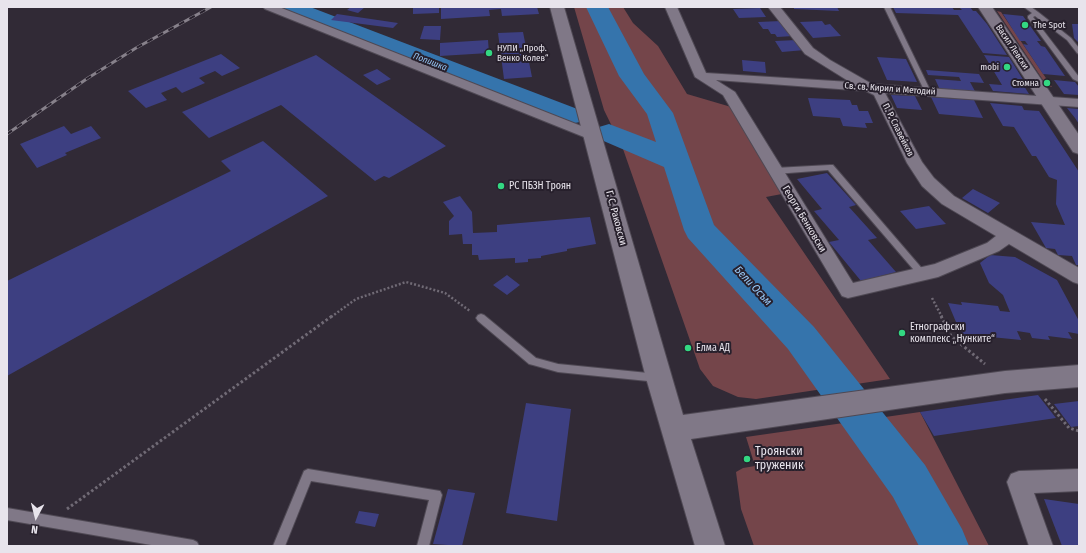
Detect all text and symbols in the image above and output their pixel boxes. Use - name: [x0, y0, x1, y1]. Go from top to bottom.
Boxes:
- marker: The Spot: [1020, 20, 1030, 30]
- place label: The Spot: [1033, 20, 1065, 30]
- street label: Васил Левски: [993, 22, 1031, 72]
- place label: НУПИ „Проф. Венко Колев“: [497, 43, 548, 64]
- marker: НУПИ „Проф. Венко Колев“: [484, 48, 494, 58]
- water label: Попишка: [412, 51, 448, 73]
- place label: mobi: [980, 62, 999, 72]
- marker: mobi: [1002, 62, 1012, 72]
- place label: Стомна: [1012, 78, 1039, 88]
- marker: Стомна: [1042, 78, 1052, 88]
- street label: Св. св. Кирил и Методий: [844, 80, 936, 98]
- street label: П. Р. Славейков: [880, 102, 916, 158]
- place label: РС ПБЗН Троян: [509, 180, 571, 192]
- marker: РС ПБЗН Троян: [496, 181, 506, 191]
- street label: Георги Бенковски: [779, 184, 829, 254]
- street label: Г. С. Раковски: [603, 189, 629, 247]
- water label: Бели Осъм: [732, 264, 774, 308]
- place label: Етнографски комплекс „Нунките“: [910, 321, 995, 344]
- marker: Етнографски комплекс „Нунките“: [897, 328, 907, 338]
- place label: Елма АД: [696, 342, 730, 354]
- marker: Елма АД: [683, 343, 693, 353]
- place label: Троянски труженик: [755, 445, 804, 473]
- marker: Троянски труженик: [742, 454, 752, 464]
- north arrow: [16, 497, 56, 537]
- text: N: [30, 523, 39, 536]

